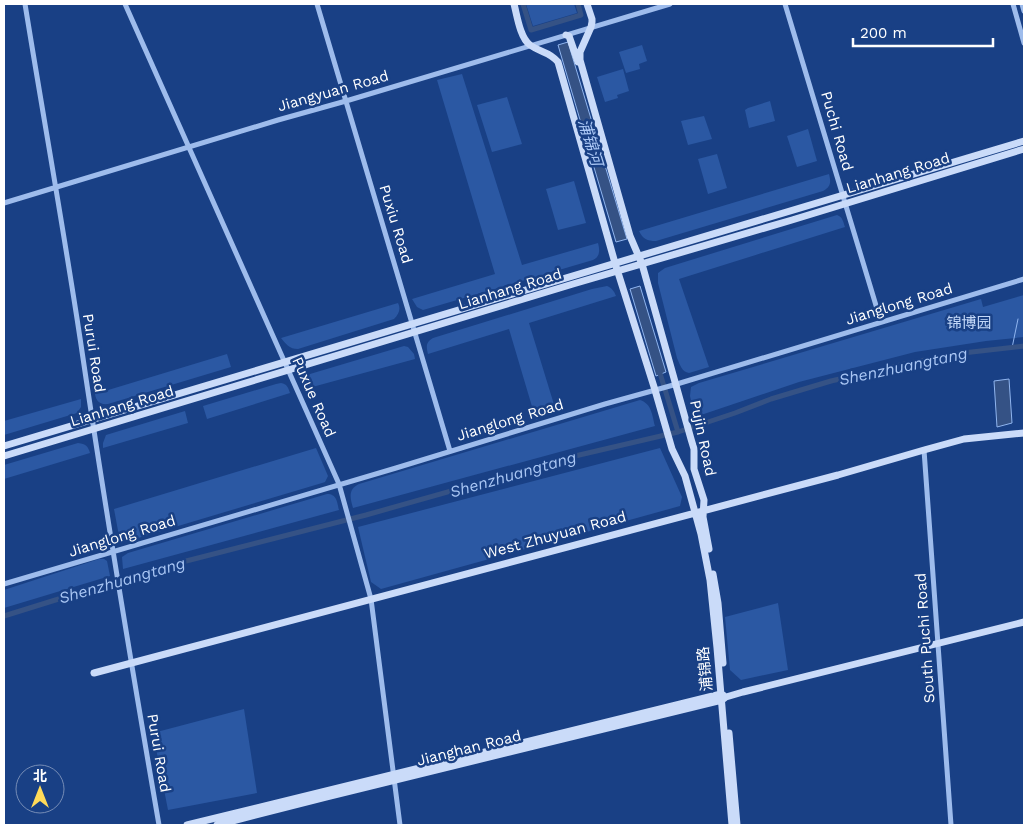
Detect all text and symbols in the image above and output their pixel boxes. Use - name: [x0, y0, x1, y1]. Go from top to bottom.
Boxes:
- scale bar: [853, 15, 993, 47]
- text: 200 m: [860, 24, 907, 42]
- street label: Jiangyuan Road: [275, 67, 391, 115]
- street label: Puchi Road: [817, 89, 857, 173]
- water label: 浦锦河: [574, 116, 607, 171]
- street label: Lianhang Road: [844, 149, 952, 197]
- street label: Puxiu Road: [375, 182, 417, 266]
- street label: Lianhang Road: [456, 265, 564, 313]
- street label: Jianglong Road: [843, 279, 955, 329]
- street label: Purui Road: [79, 312, 109, 394]
- park label: 锦博园: [946, 314, 992, 332]
- water label: Shenzhuangtang: [837, 344, 969, 389]
- street label: Puxue Road: [288, 354, 340, 440]
- street label: Lianhang Road: [68, 382, 176, 430]
- street label: Jianglong Road: [454, 395, 566, 445]
- street label: Pujin Road: [686, 398, 720, 478]
- water label: Shenzhuangtang: [448, 447, 579, 502]
- street label: West Zhuyuan Road: [482, 507, 628, 563]
- street label: Jianglong Road: [66, 511, 178, 561]
- water label: Shenzhuangtang: [57, 553, 188, 608]
- street label: South Puchi Road: [911, 572, 939, 704]
- street label: 浦锦路: [694, 646, 716, 692]
- street label: Purui Road: [143, 712, 175, 794]
- street label: Jianghan Road: [415, 726, 523, 770]
- north arrow: [15, 764, 65, 814]
- text: 北: [33, 768, 47, 784]

